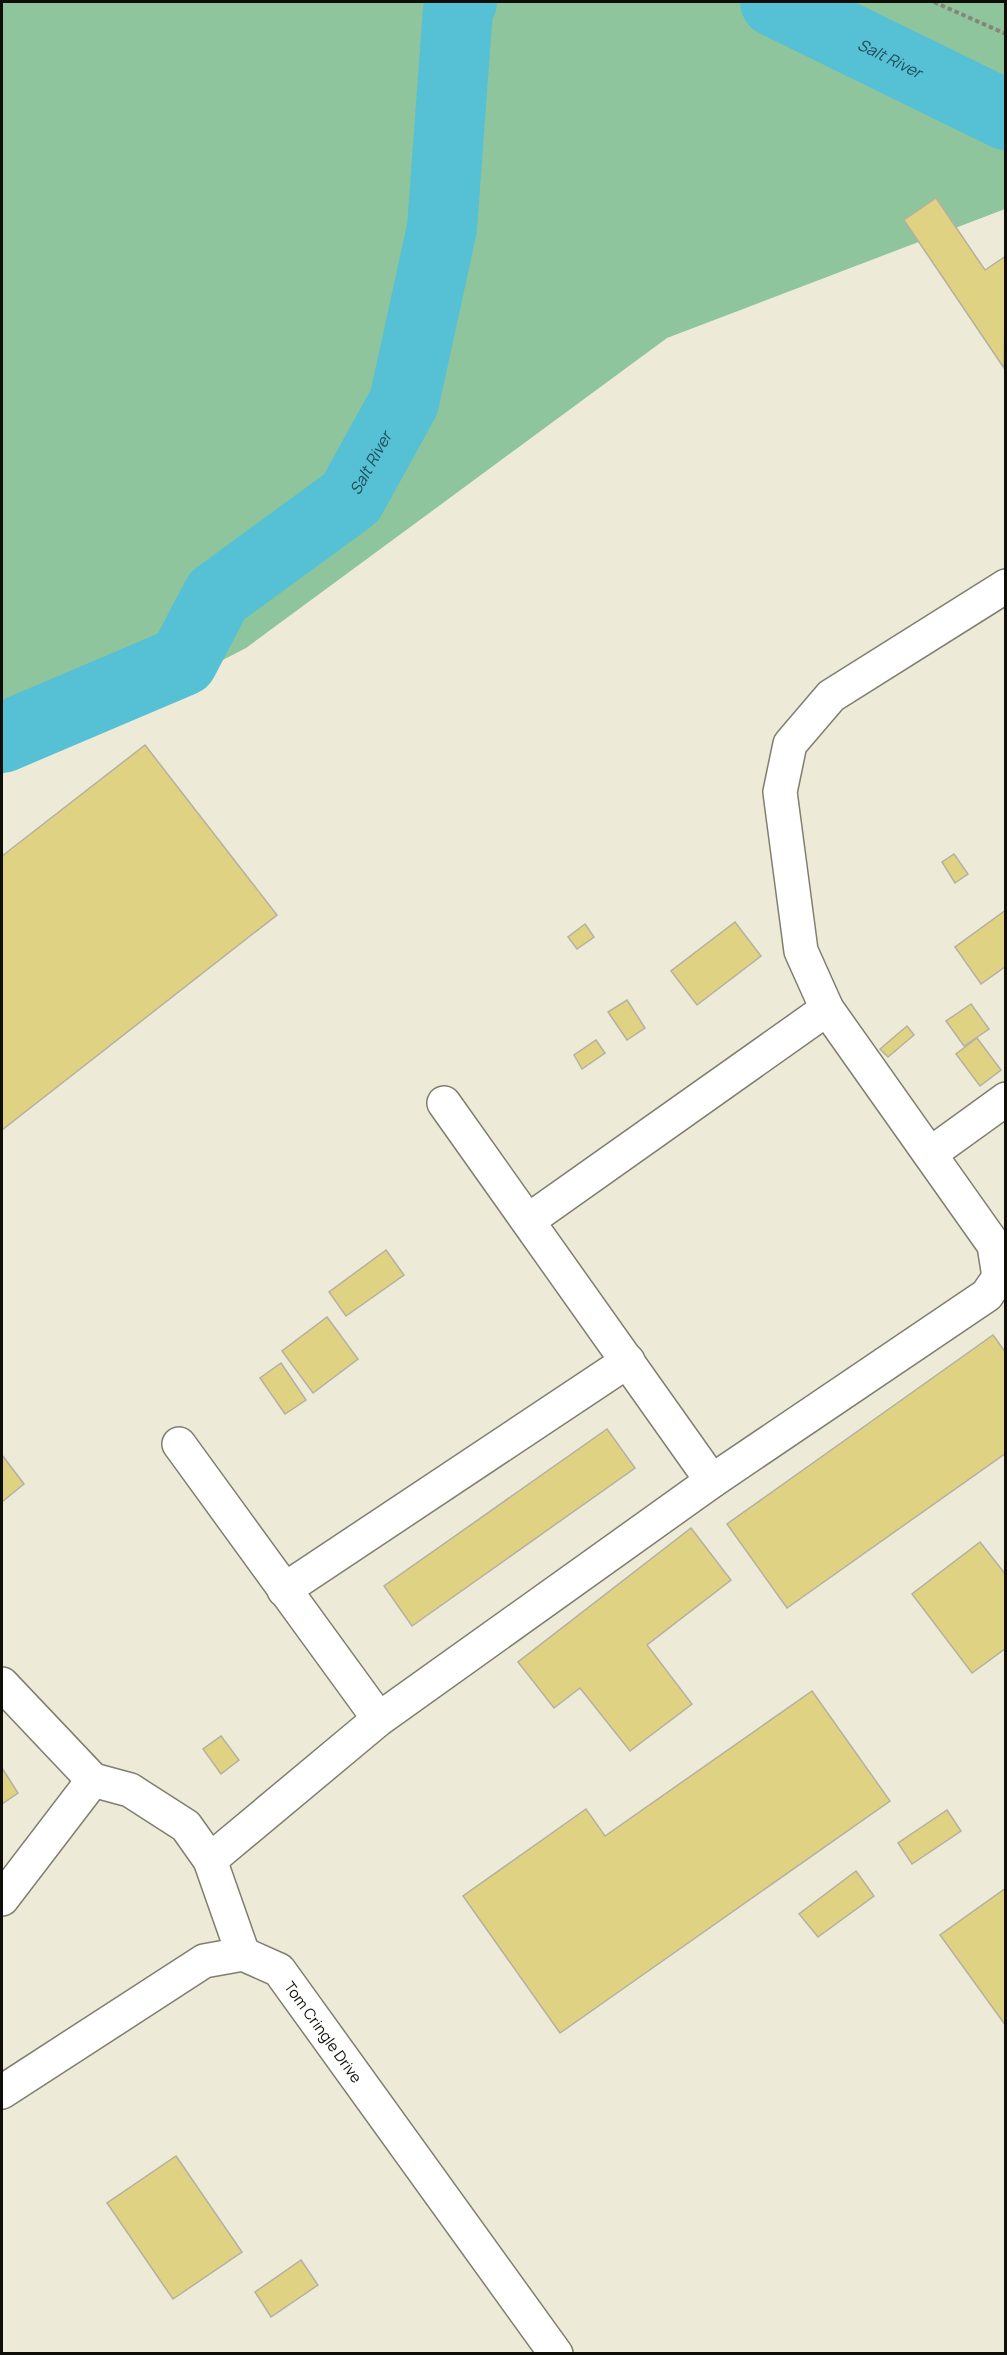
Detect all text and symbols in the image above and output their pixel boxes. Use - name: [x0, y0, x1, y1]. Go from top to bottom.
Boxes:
- water label: Salt River: [854, 33, 928, 84]
- water label: Salt River: [344, 426, 398, 499]
- street label: Tom Cringle Drive: [280, 1977, 367, 2087]

